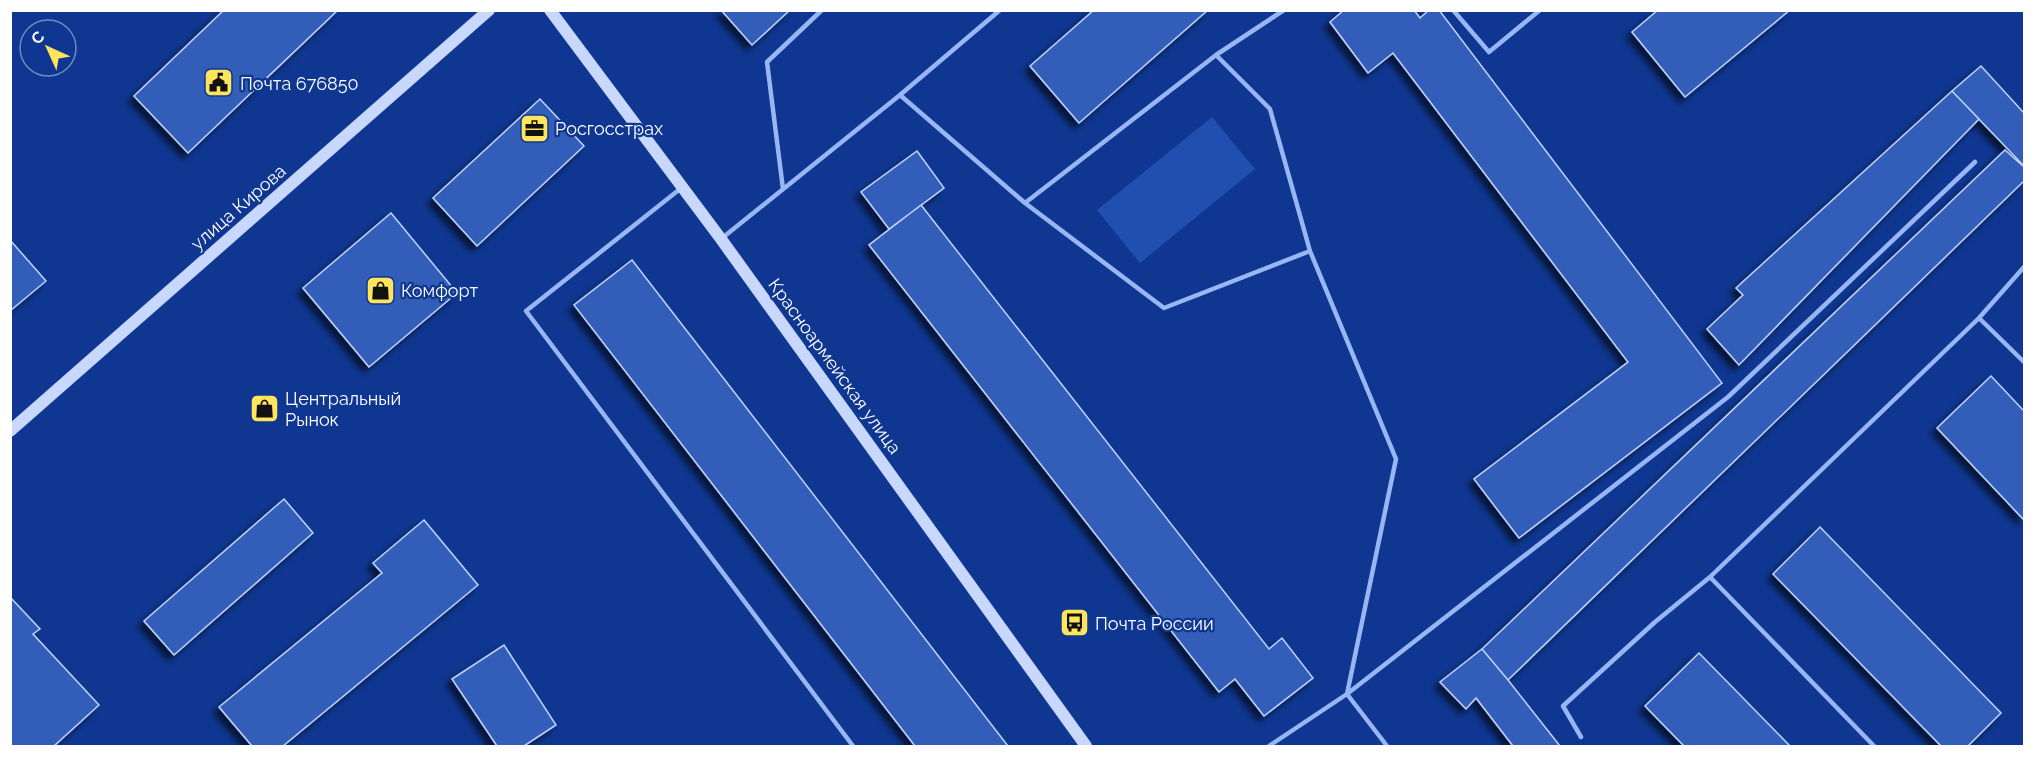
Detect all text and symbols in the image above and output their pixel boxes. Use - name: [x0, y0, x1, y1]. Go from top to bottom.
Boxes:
- north arrow: [18, 18, 78, 78]
- text: С: [27, 27, 48, 48]
- public building icon: Почта 676850: [203, 67, 235, 99]
- place label: Почта 676850: [240, 73, 359, 94]
- office icon: Росгосстрах: [518, 112, 550, 144]
- place label: Росгосстрах: [555, 118, 663, 139]
- street label: улица Кирова: [186, 160, 290, 254]
- shop icon: Комфорт: [364, 274, 396, 306]
- street label: Красноармейская улица: [764, 274, 906, 458]
- place label: Комфорт: [401, 280, 479, 301]
- place label: Центральный Рынок: [285, 388, 401, 430]
- shop icon: Центральный Рынок: [248, 392, 280, 424]
- bus stop icon: Почта России: [1058, 607, 1090, 639]
- place label: Почта России: [1095, 613, 1214, 634]

